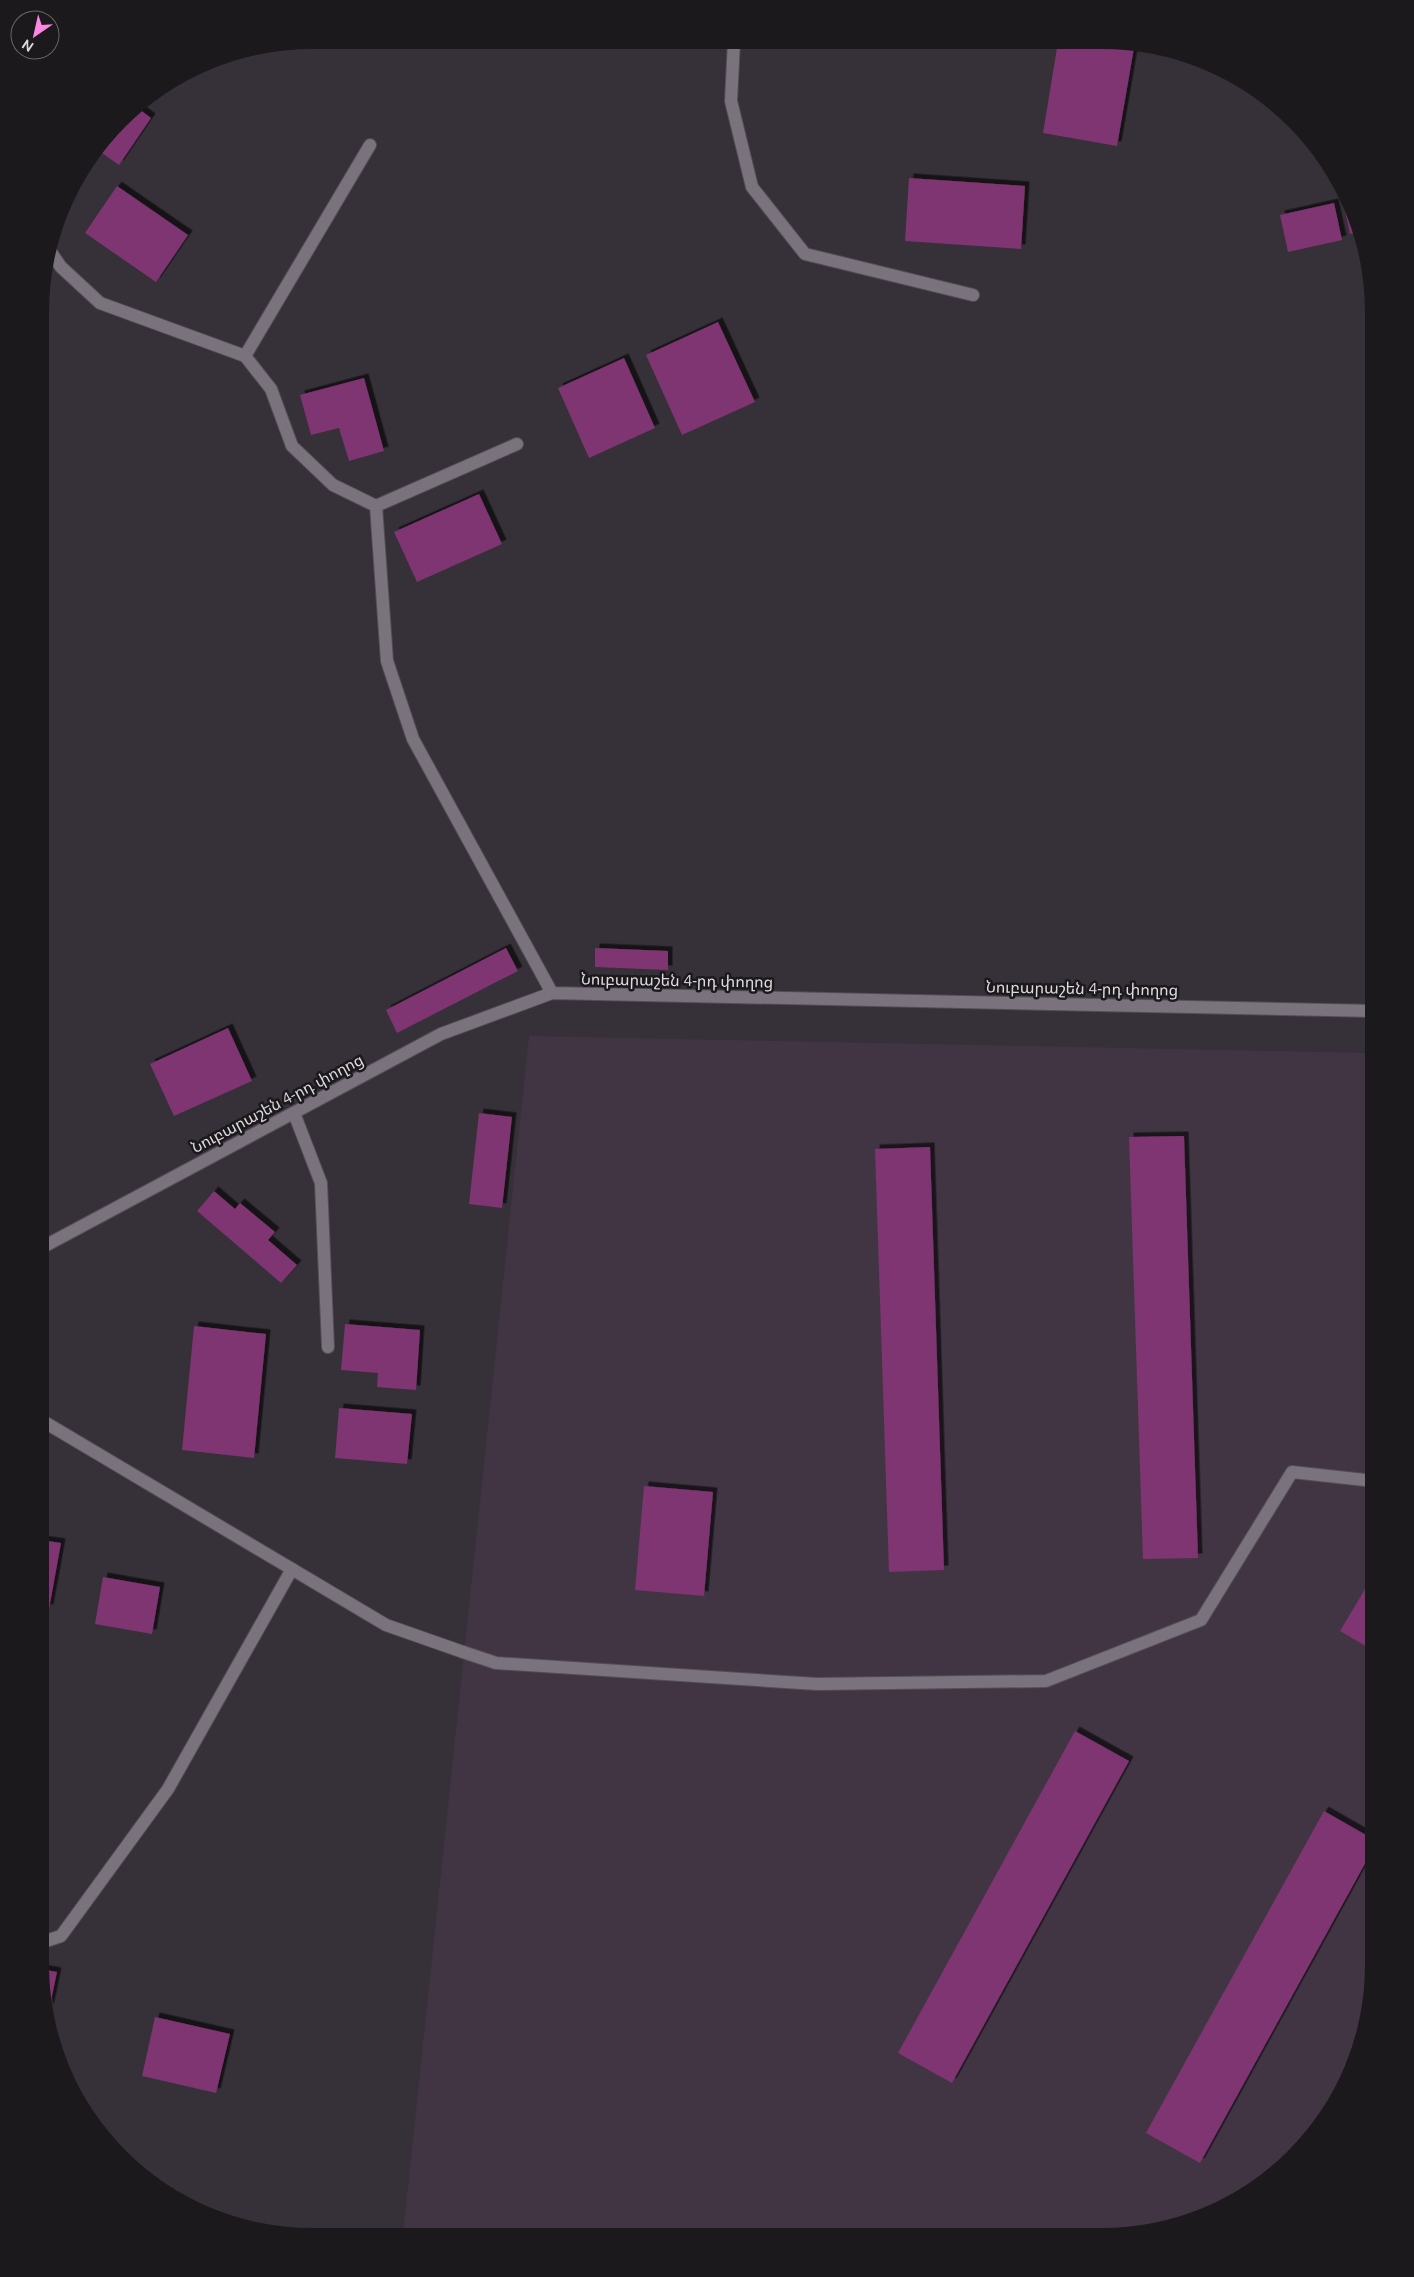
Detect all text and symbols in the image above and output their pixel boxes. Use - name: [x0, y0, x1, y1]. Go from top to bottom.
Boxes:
- north arrow: [10, 10, 60, 60]
- text: N: [19, 36, 37, 55]
- street label: Նուբարաշեն 4-րդ փողոց: [581, 969, 773, 992]
- street label: Նուբարաշեն 4-րդ փողոց: [986, 977, 1178, 1000]
- street label: Նուբարաշեն 4-րդ փողոց: [188, 1050, 367, 1157]

